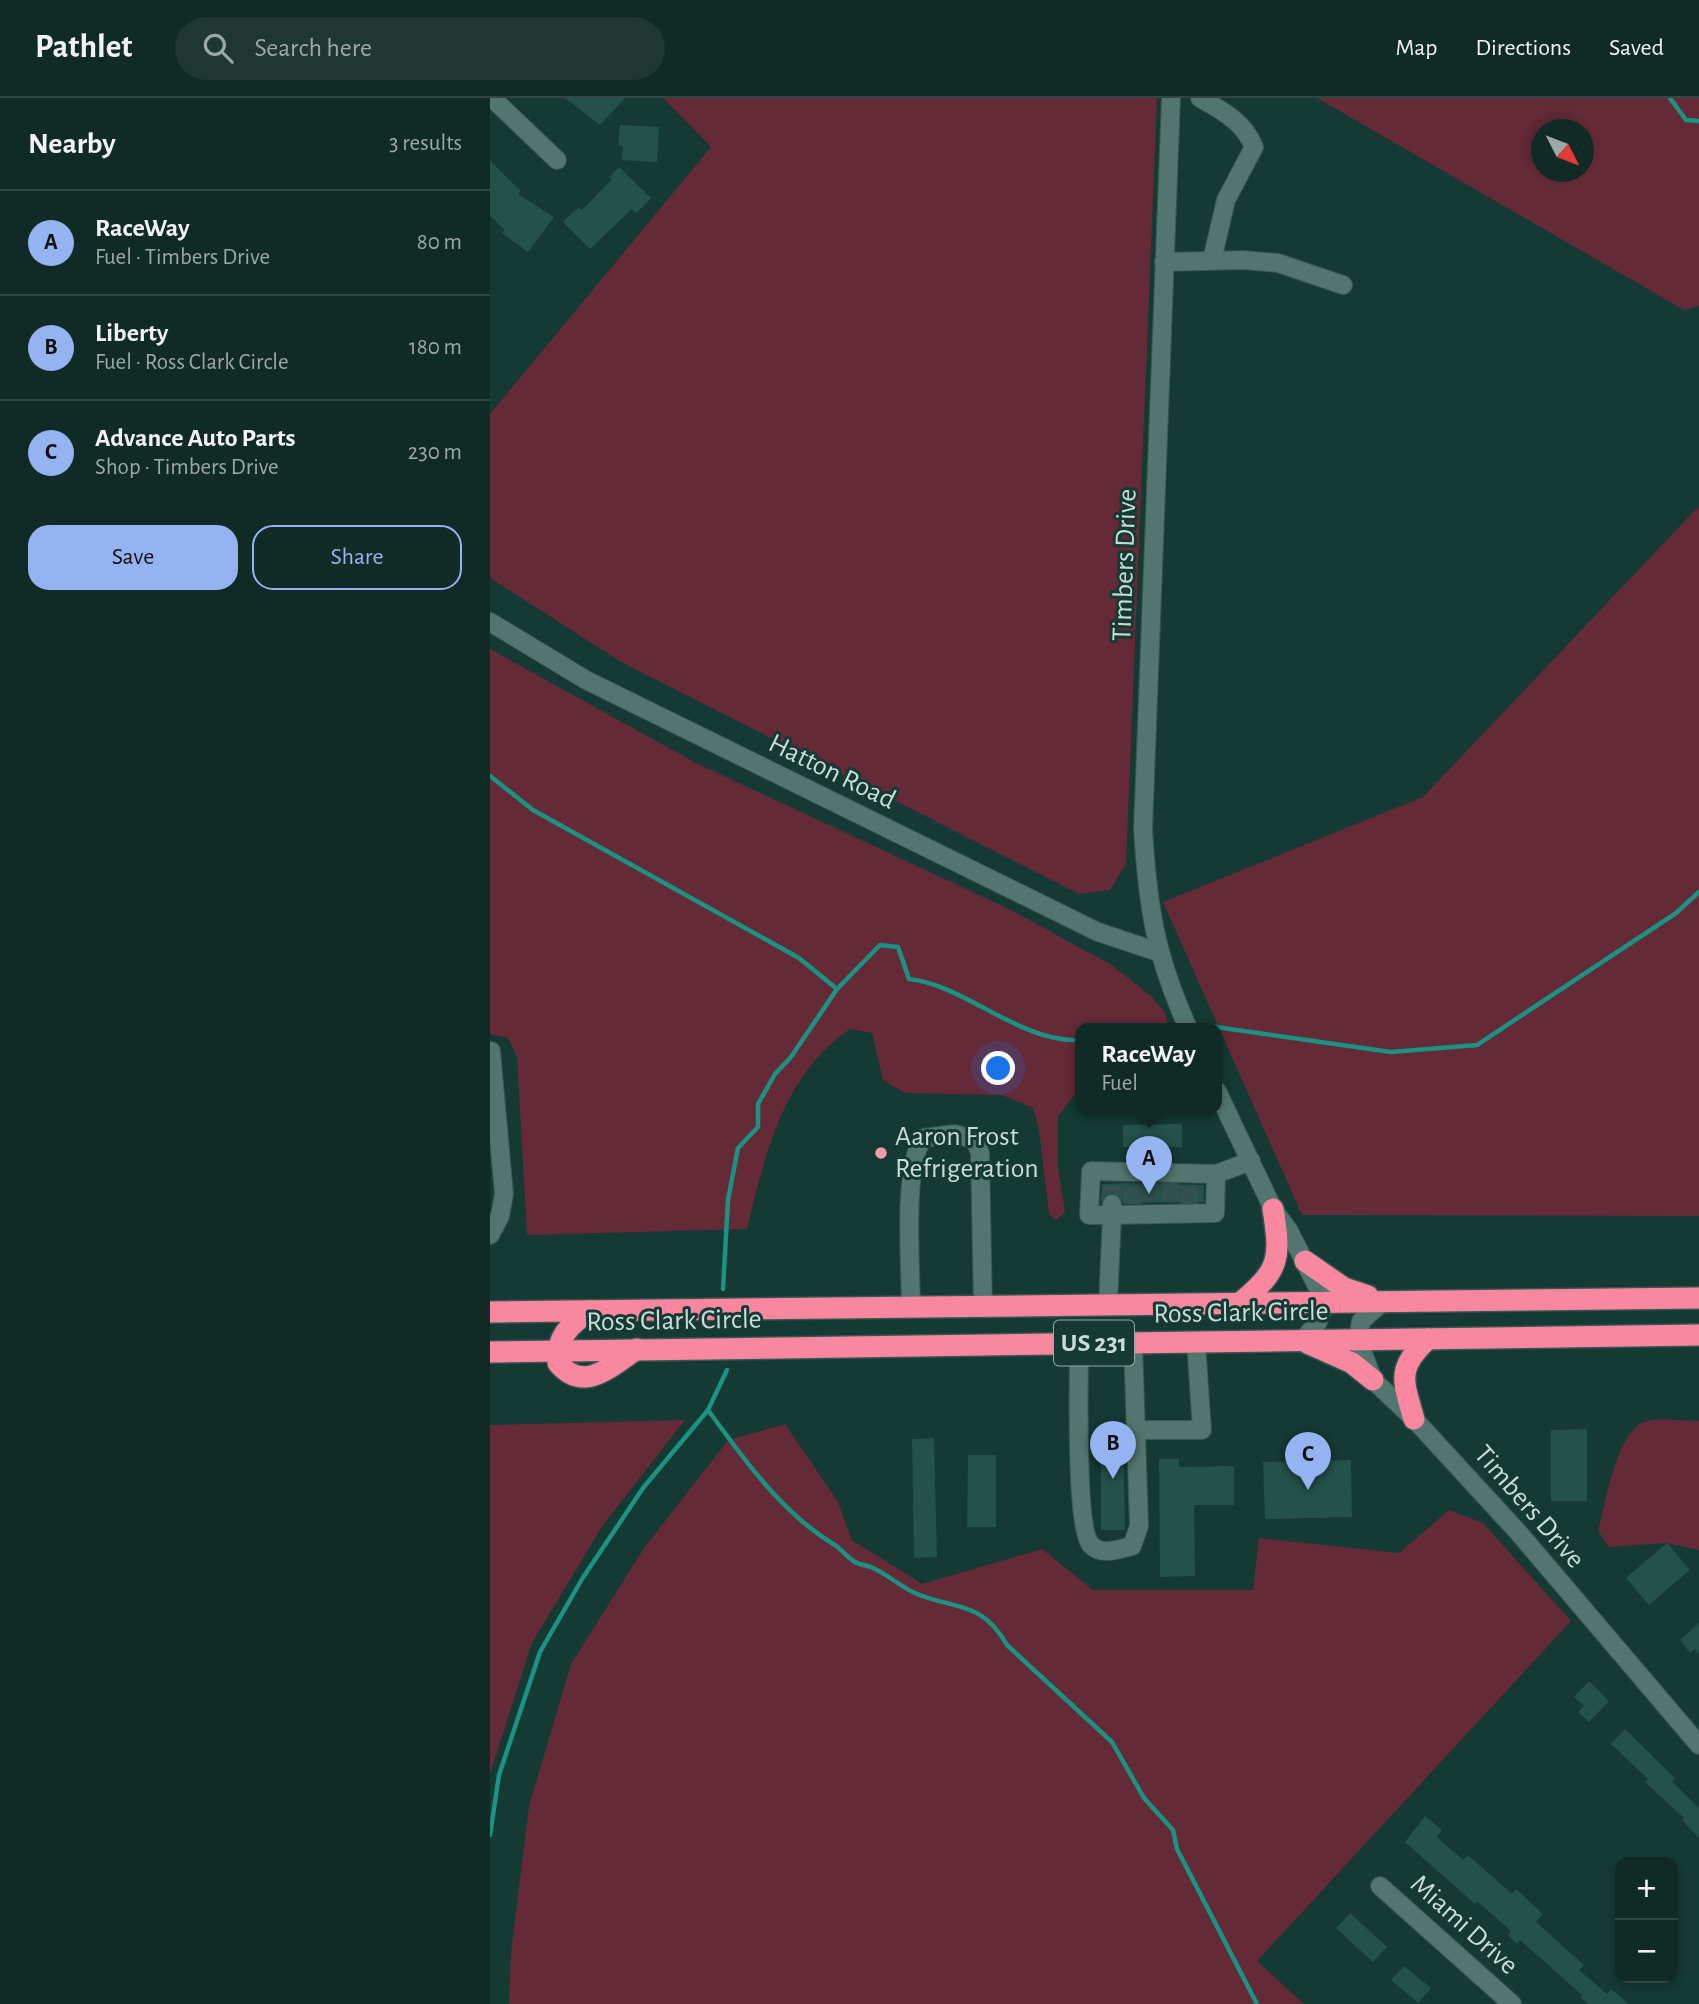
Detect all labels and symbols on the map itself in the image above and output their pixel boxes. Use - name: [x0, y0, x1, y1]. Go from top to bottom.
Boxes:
- north arrow: [1531, 119, 1594, 182]
- street label: Timbers Drive: [1108, 488, 1142, 642]
- street label: Hatton Road: [764, 729, 900, 815]
- your location: [981, 1051, 1015, 1085]
- place label: Aaron Frost Refrigeration: [895, 1123, 1039, 1183]
- pin: A: [1126, 1136, 1172, 1194]
- marker: Aaron Frost Refrigeration: [873, 1145, 889, 1161]
- street label: Ross Clark Circle: [1153, 1297, 1329, 1329]
- street label: Ross Clark Circle: [586, 1305, 762, 1337]
- road number: US 231: [1054, 1320, 1134, 1366]
- pin: B: [1090, 1421, 1136, 1479]
- pin: C: [1285, 1432, 1331, 1490]
- street label: Timbers Drive: [1468, 1440, 1590, 1574]
- street label: Miami Drive: [1405, 1870, 1523, 1980]

